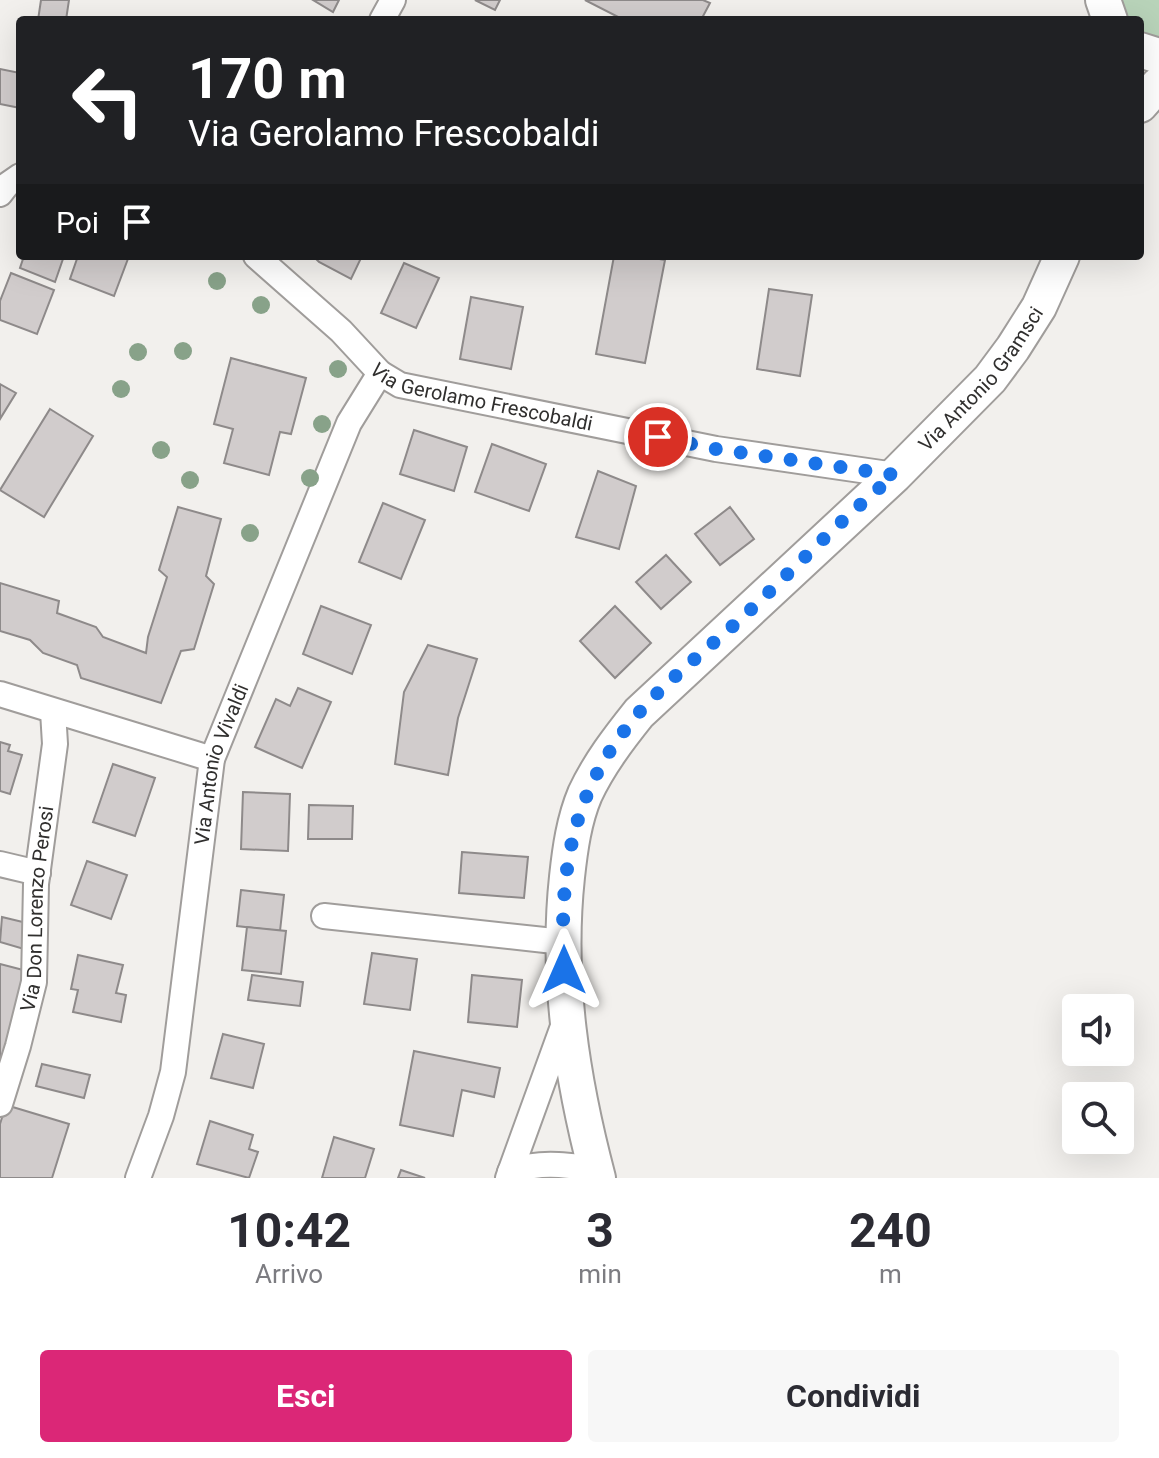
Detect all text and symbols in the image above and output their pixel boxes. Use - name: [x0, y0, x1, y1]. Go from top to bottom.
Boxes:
- text: 170 m: [188, 46, 347, 112]
- icon: left: [56, 48, 160, 152]
- text: Via Gerolamo Frescobaldi: [188, 113, 600, 155]
- icon: arrive: [115, 200, 159, 244]
- text: Poi: [56, 205, 99, 240]
- street label: Via Antonio Gramsci: [914, 302, 1048, 456]
- street label: Via Gerolamo Frescobaldi: [365, 358, 595, 436]
- pin: [624, 403, 692, 471]
- icon: arrive: [636, 415, 680, 459]
- street label: Via Antonio Vivaldi: [189, 680, 253, 846]
- street label: Via Don Lorenzo Perosi: [15, 804, 58, 1014]
- position arrow: [522, 928, 606, 1012]
- map controls: [1062, 994, 1134, 1154]
- button: sound: [1062, 994, 1134, 1066]
- button: search: [1062, 1082, 1134, 1154]
- text: 10:42: [227, 1202, 351, 1259]
- text: 3: [586, 1202, 614, 1259]
- text: 240: [849, 1202, 932, 1259]
- text: Arrivo: [255, 1259, 323, 1289]
- text: min: [578, 1259, 622, 1289]
- text: m: [879, 1259, 902, 1289]
- button: Esci: [40, 1350, 572, 1442]
- button: Condividi: [588, 1350, 1119, 1442]

